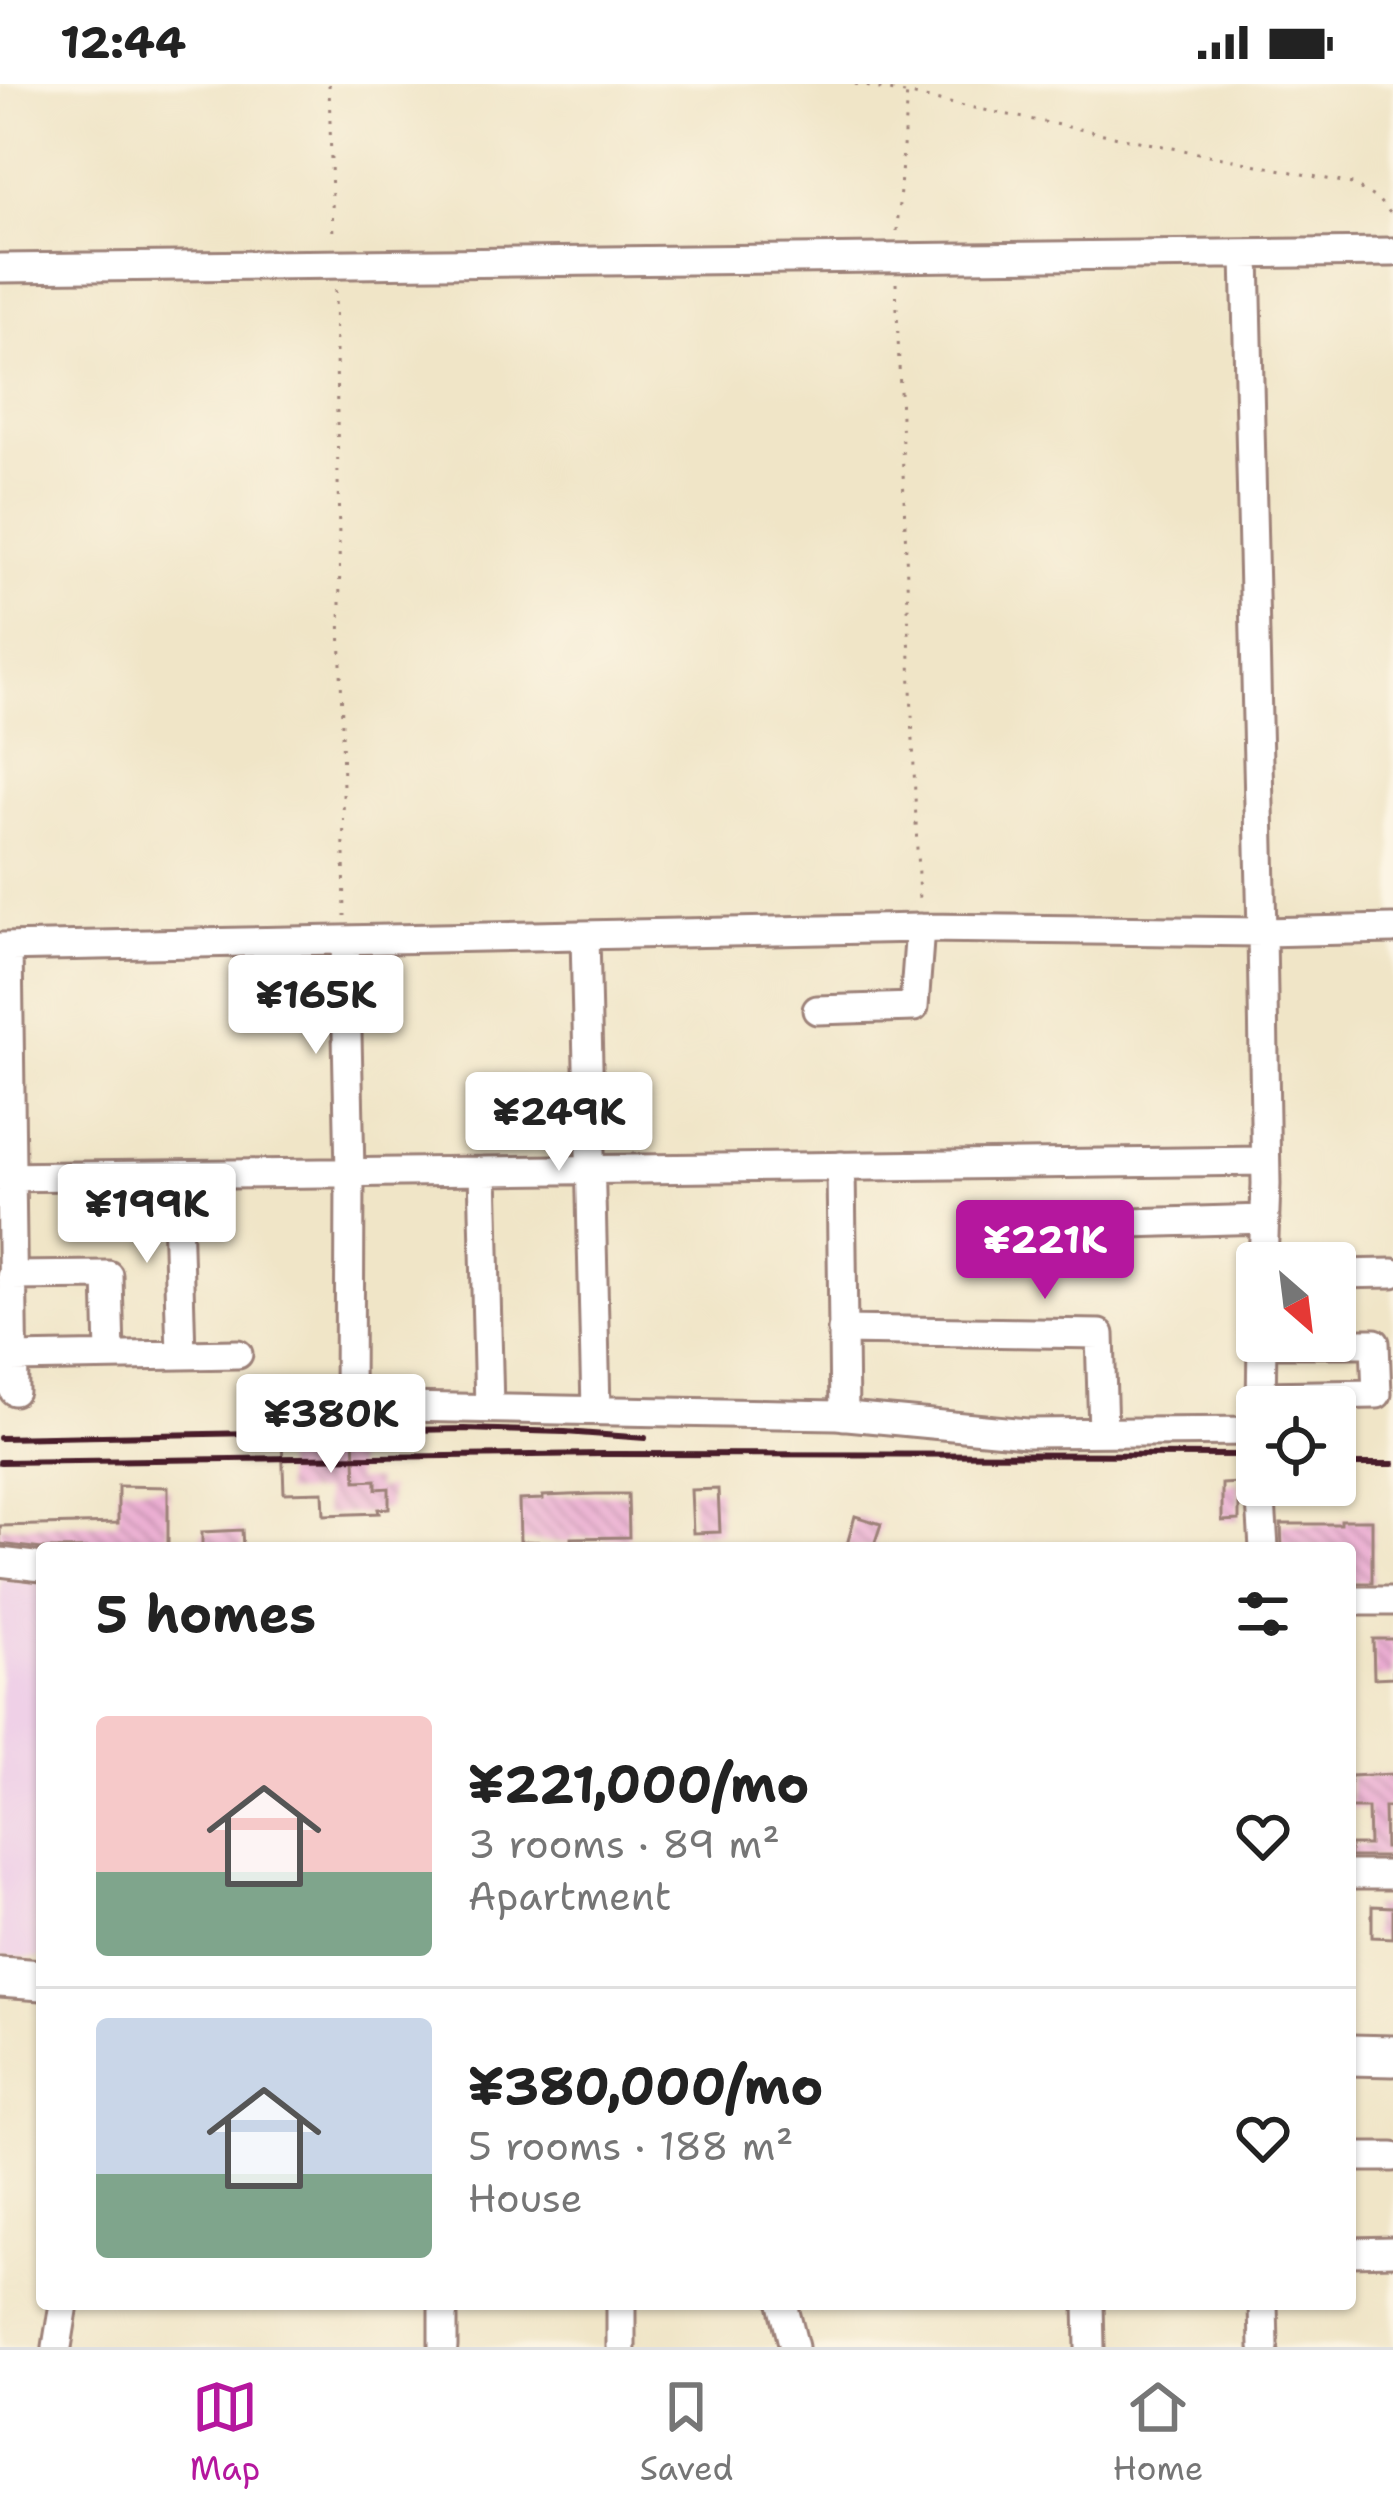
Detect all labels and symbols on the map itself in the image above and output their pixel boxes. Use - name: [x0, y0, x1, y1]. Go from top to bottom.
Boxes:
- pin: ¥165K: [232, 955, 400, 1057]
- pin: ¥249K: [475, 1072, 643, 1174]
- pin: ¥199K: [63, 1164, 231, 1266]
- pin: ¥221K: [961, 1200, 1129, 1302]
- north arrow: [1236, 1242, 1356, 1362]
- pin: ¥380K: [247, 1374, 415, 1476]

